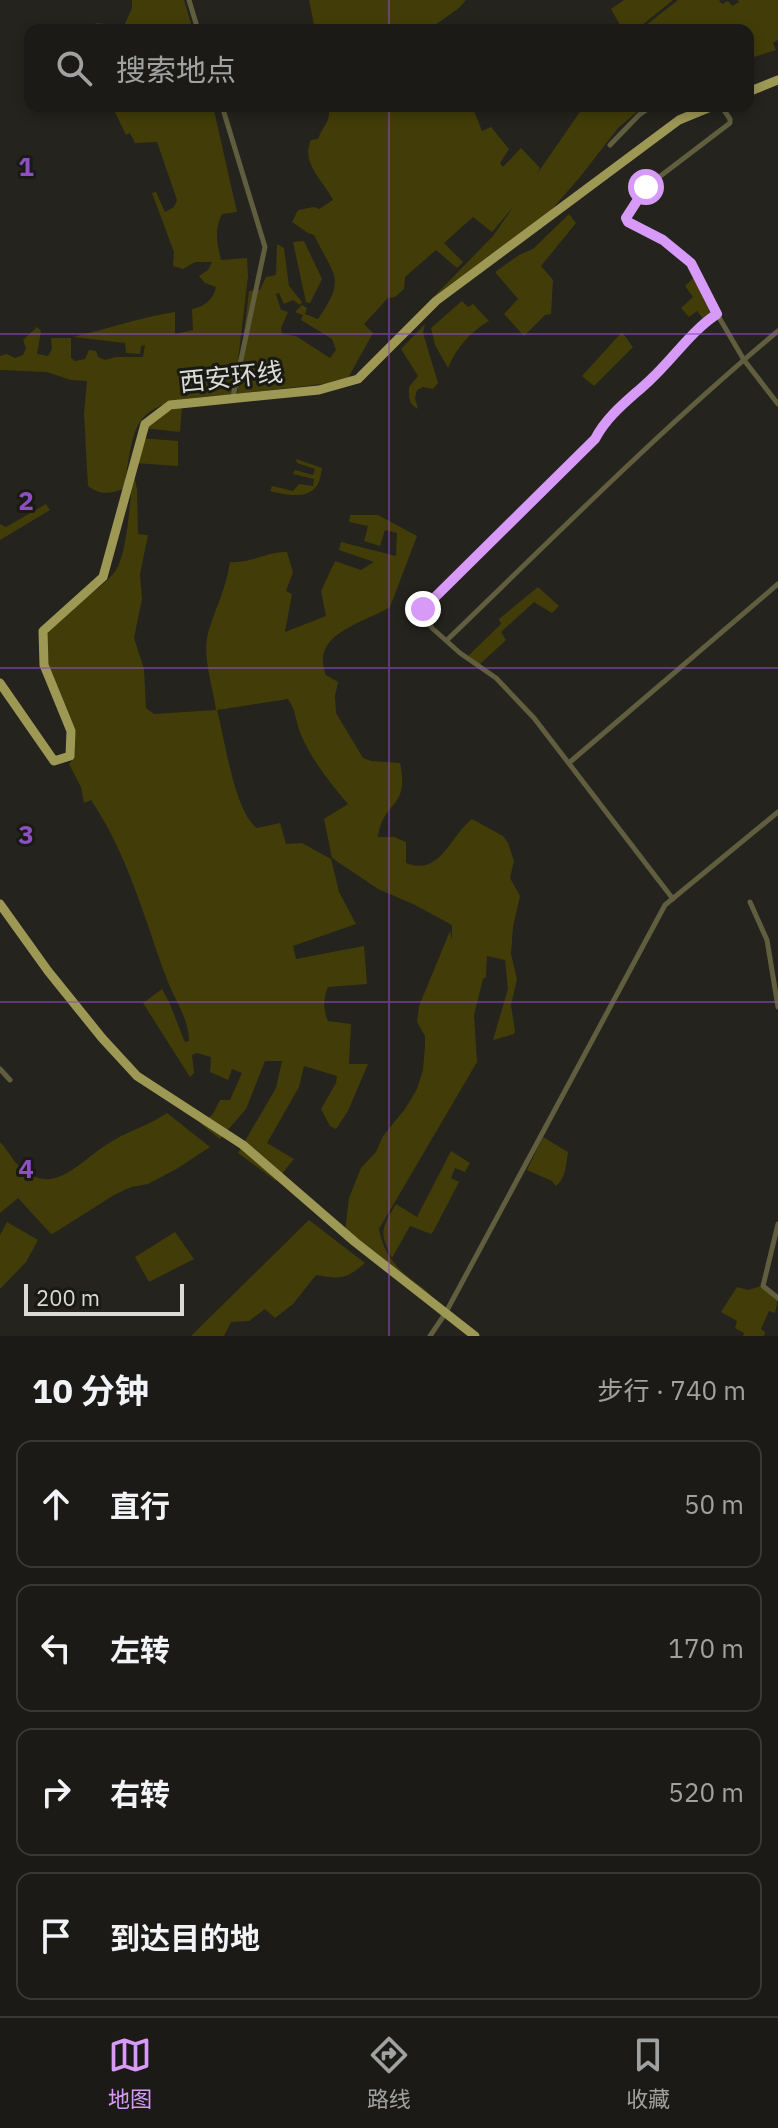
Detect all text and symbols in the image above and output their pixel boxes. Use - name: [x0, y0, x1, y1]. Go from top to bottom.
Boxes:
- search box: [24, 24, 754, 112]
- icon: search: [52, 46, 96, 90]
- text: 搜索地点: [116, 50, 236, 89]
- text: 1: [18, 149, 34, 183]
- route start: [628, 169, 664, 205]
- street label: 西安环线: [177, 354, 284, 398]
- text: 2: [18, 483, 34, 517]
- route end: [405, 591, 441, 627]
- text: 3: [18, 817, 34, 851]
- text: 4: [18, 1151, 34, 1185]
- scale bar: [24, 1280, 184, 1316]
- text: 200 m: [36, 1283, 100, 1312]
- text: 10 分钟: [32, 1368, 149, 1412]
- text: 步行 · 740 m: [598, 1373, 746, 1407]
- icon: ahead: [34, 1482, 78, 1526]
- text: 直行: [110, 1486, 170, 1525]
- text: 50 m: [684, 1487, 744, 1521]
- icon: left: [34, 1626, 78, 1670]
- text: 左转: [110, 1630, 170, 1669]
- text: 170 m: [668, 1631, 744, 1665]
- icon: right: [34, 1770, 78, 1814]
- text: 右转: [110, 1774, 170, 1813]
- text: 520 m: [668, 1775, 744, 1809]
- icon: arrive: [34, 1914, 78, 1958]
- text: 到达目的地: [110, 1918, 260, 1957]
- tab: 地图: [108, 2033, 152, 2113]
- tab: 路线: [367, 2033, 411, 2113]
- tab: 收藏: [626, 2033, 670, 2113]

